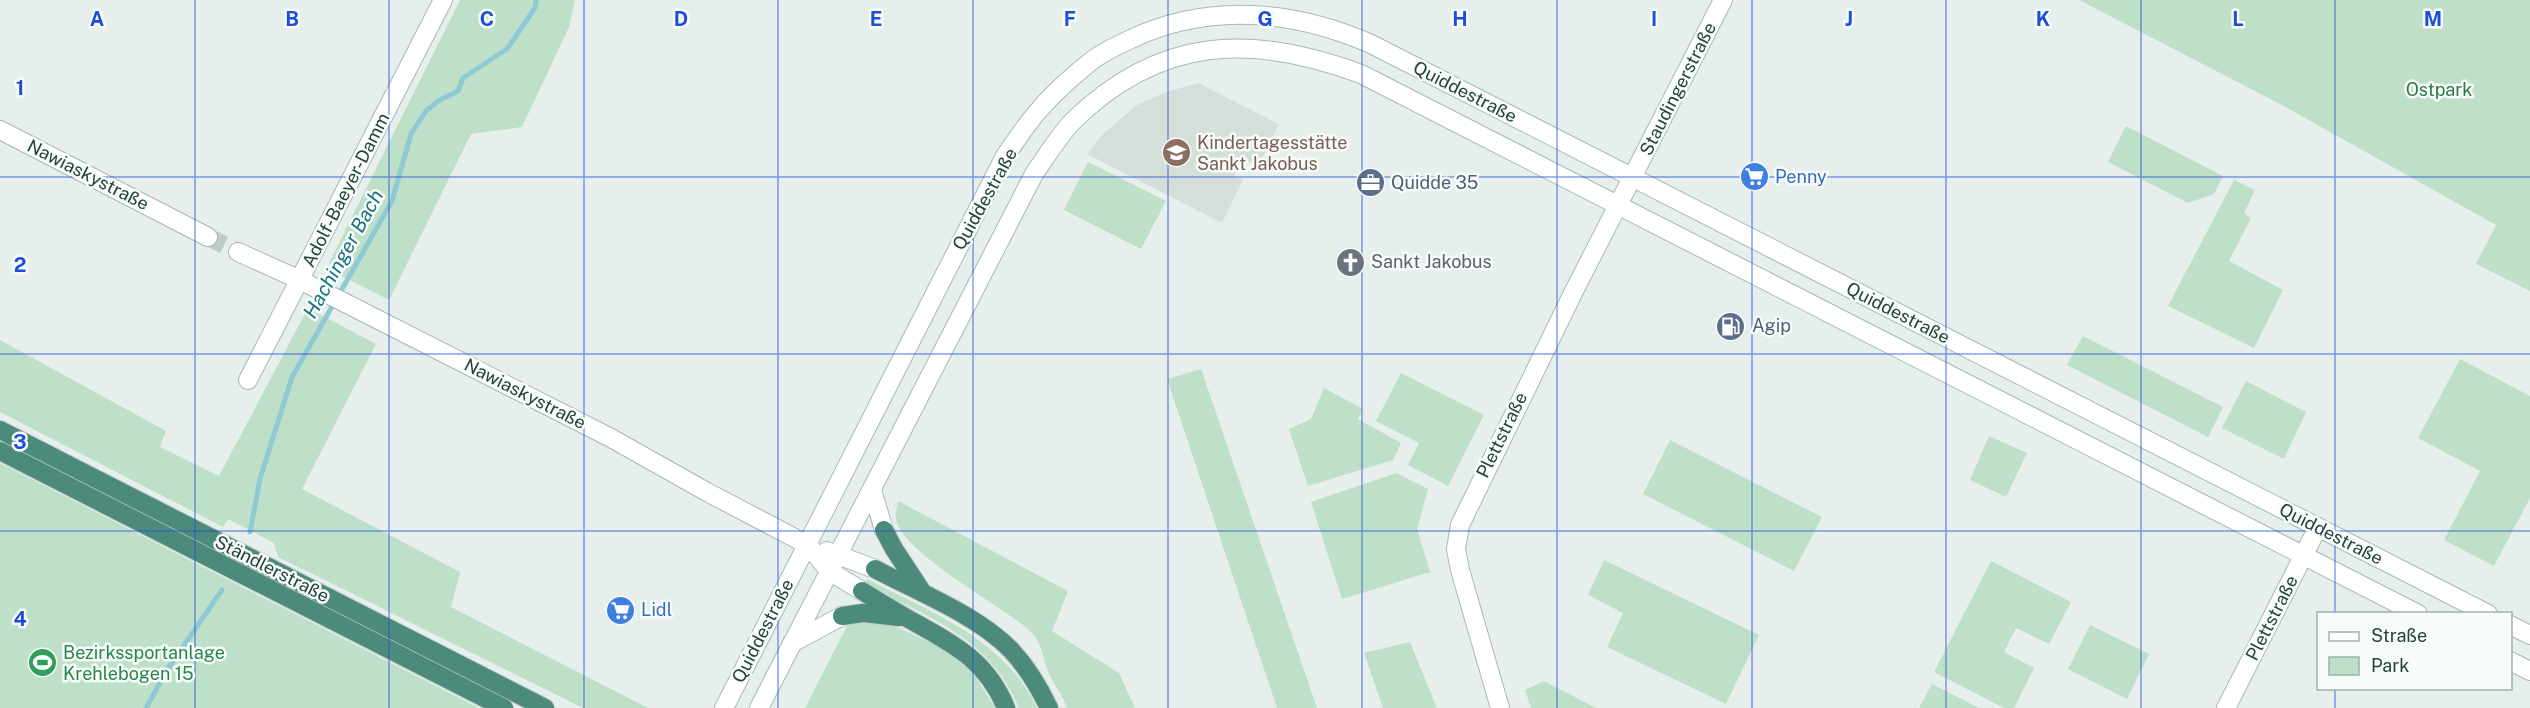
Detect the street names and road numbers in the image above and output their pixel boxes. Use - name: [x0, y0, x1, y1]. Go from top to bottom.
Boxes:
- street label: Staudingerstraße: [1635, 19, 1720, 159]
- street label: Quiddestraße: [1410, 56, 1521, 127]
- street label: Adolf-Baeyer-Damm: [297, 109, 394, 270]
- street label: Nawiaskystraße: [24, 135, 153, 214]
- street label: Quiddestraße: [948, 144, 1021, 253]
- street label: Quiddestraße: [1843, 277, 1954, 348]
- street label: Nawiaskystraße: [461, 354, 590, 433]
- street label: Plettstraße: [1472, 389, 1531, 481]
- street label: Quiddestraße: [2276, 498, 2387, 569]
- street label: Ständlerstraße: [212, 531, 333, 606]
- street label: Plettstraße: [2241, 572, 2302, 664]
- street label: Quiddestraße: [727, 575, 798, 686]

